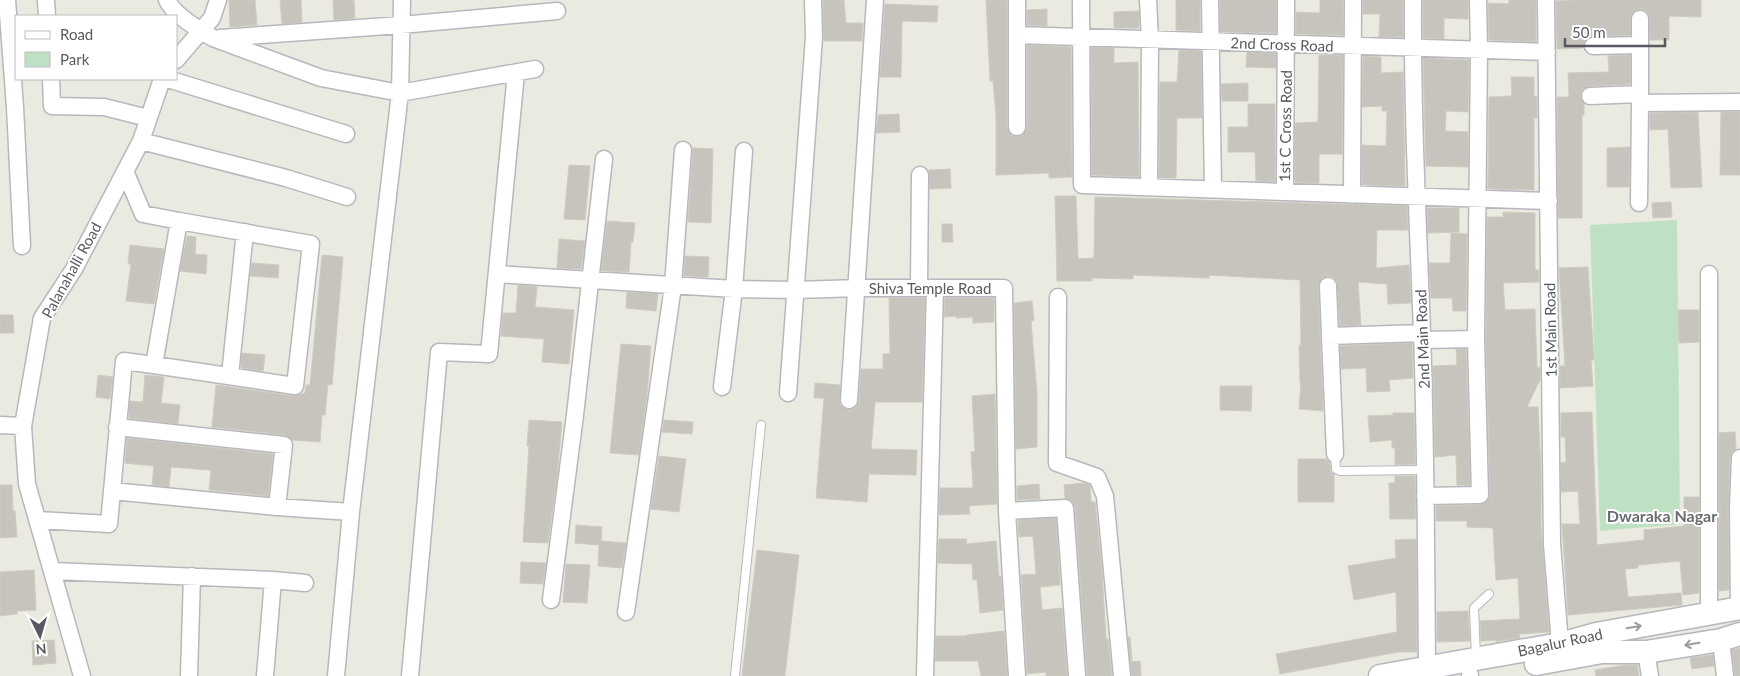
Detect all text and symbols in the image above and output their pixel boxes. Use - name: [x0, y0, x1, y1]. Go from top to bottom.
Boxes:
- legend: [15, 15, 178, 80]
- scale bar: [1565, 15, 1665, 47]
- text: 50 m: [1572, 23, 1606, 41]
- text: Road: [60, 25, 93, 43]
- street label: 2nd Cross Road: [1230, 33, 1334, 55]
- text: Park: [60, 50, 90, 68]
- street label: 1st C Cross Road: [1275, 70, 1295, 182]
- street label: Palanahalli Road: [37, 219, 105, 321]
- street label: Shiva Temple Road: [869, 279, 991, 297]
- street label: 1st Main Road: [1540, 283, 1560, 377]
- street label: 2nd Main Road: [1411, 289, 1433, 389]
- district label: Dwaraka Nagar: [1607, 506, 1717, 525]
- north arrow: [15, 611, 65, 661]
- one-way arrow: [1626, 622, 1642, 632]
- street label: Bagalur Road: [1516, 624, 1604, 660]
- one-way arrow: [1685, 640, 1701, 650]
- text: N: [35, 641, 47, 658]

